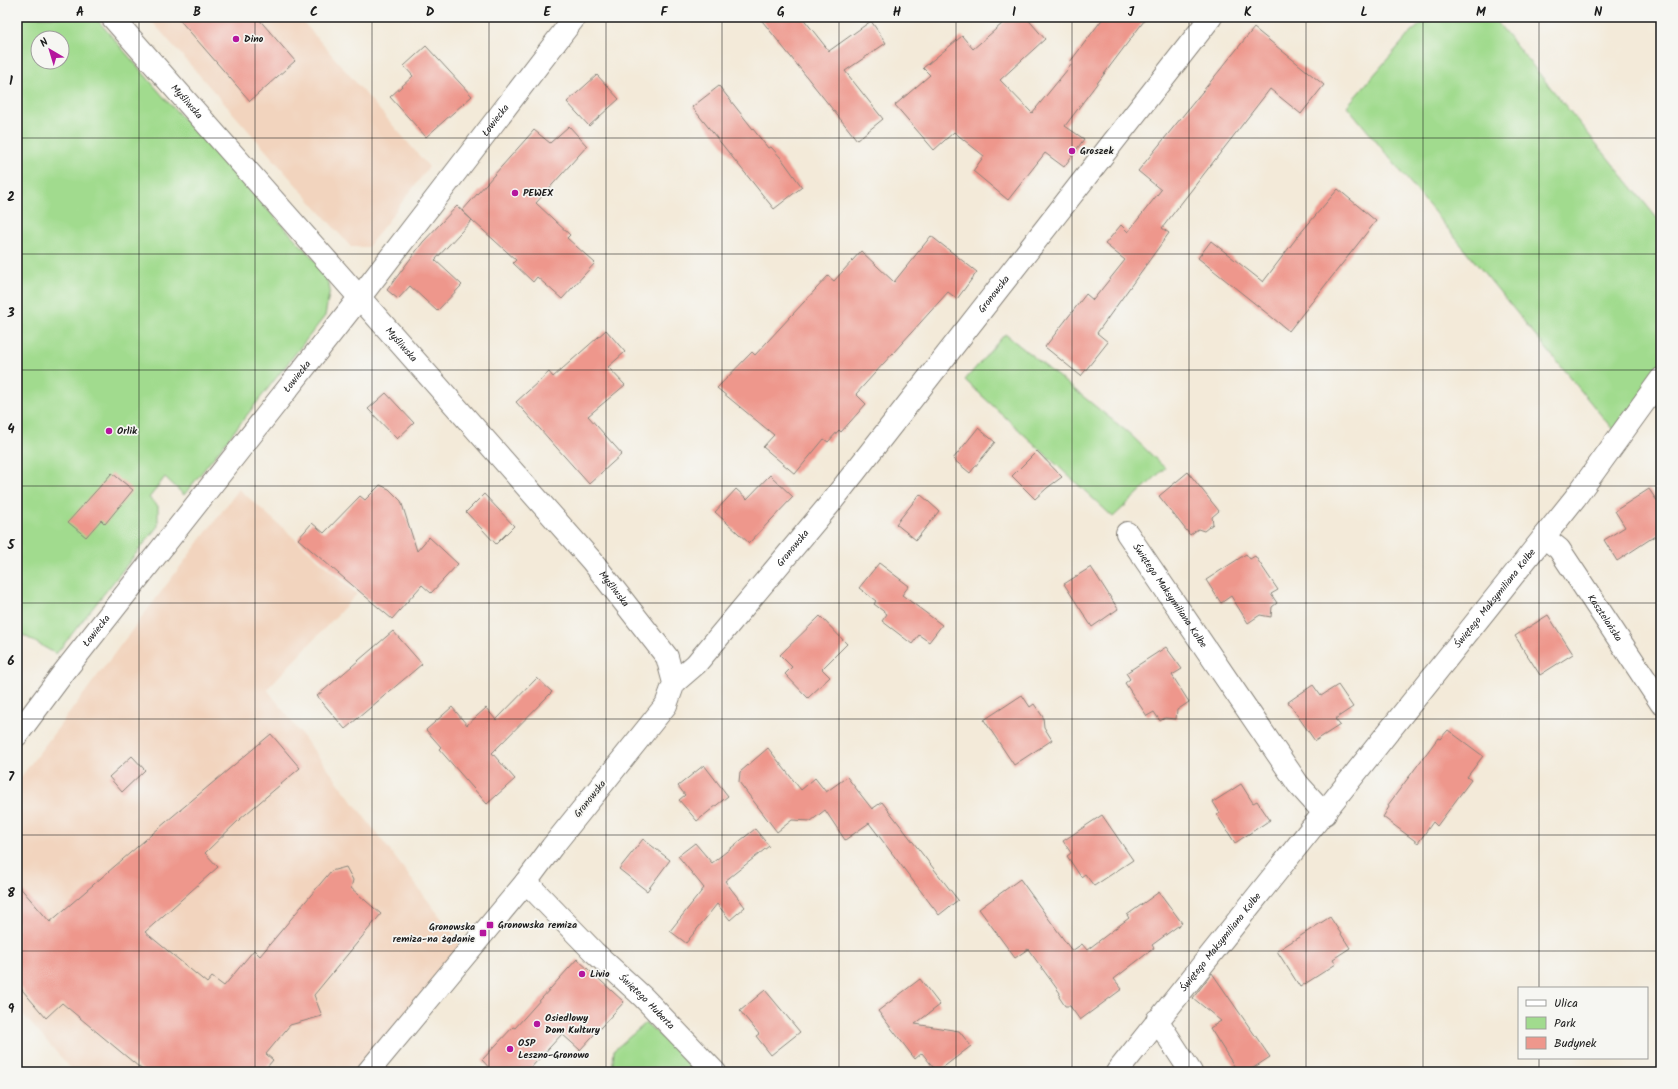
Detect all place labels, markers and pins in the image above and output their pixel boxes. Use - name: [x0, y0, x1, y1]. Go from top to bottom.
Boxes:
- place label: Dino: [244, 31, 264, 47]
- marker: Dino: [231, 34, 241, 44]
- place label: Groszek: [1080, 143, 1115, 159]
- marker: Groszek: [1067, 146, 1077, 156]
- place label: PEWEX: [523, 185, 554, 201]
- marker: PEWEX: [510, 188, 520, 198]
- place label: Orlik: [117, 423, 138, 439]
- marker: Orlik: [104, 426, 114, 436]
- place label: Gronowska remiza: [498, 917, 577, 933]
- place label: Gronowska remiza-na żądanie: [393, 919, 475, 947]
- marker: Gronowska remiza: [485, 920, 495, 930]
- marker: Gronowska remiza-na żądanie: [478, 928, 488, 938]
- place label: Livio: [590, 966, 610, 982]
- marker: Livio: [577, 969, 587, 979]
- place label: Osiedlowy Dom Kultury: [545, 1010, 601, 1038]
- marker: Osiedlowy Dom Kultury: [532, 1019, 542, 1029]
- place label: OSP Leszno-Gronowo: [518, 1035, 590, 1063]
- marker: OSP Leszno-Gronowo: [505, 1044, 515, 1054]

